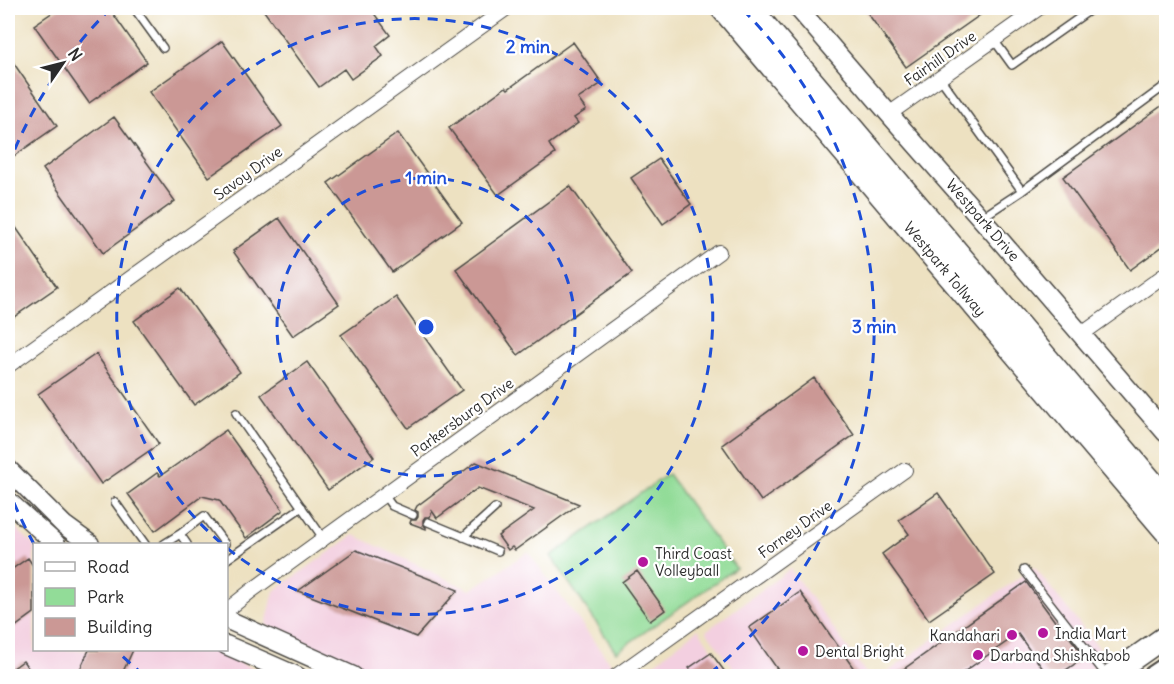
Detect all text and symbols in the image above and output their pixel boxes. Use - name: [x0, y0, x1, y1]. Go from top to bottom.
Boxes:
- street label: Fairhill Drive: [900, 26, 980, 90]
- north arrow: [33, 33, 93, 93]
- text: 2 min: [506, 35, 551, 58]
- text: N: [64, 44, 87, 65]
- street label: Savoy Drive: [210, 142, 286, 204]
- text: 1 min: [405, 166, 447, 189]
- street label: Westpark Drive: [942, 175, 1024, 265]
- street label: Westpark Tollway: [900, 218, 990, 320]
- text: 3 min: [852, 315, 897, 338]
- centre of rings: [416, 317, 436, 337]
- street label: Parkersburg Drive: [407, 373, 517, 461]
- street label: Forney Drive: [754, 496, 836, 562]
- legend: [33, 543, 228, 651]
- place label: Third Coast Volleyball: [655, 544, 732, 580]
- text: Road: [87, 555, 130, 578]
- marker: Third Coast Volleyball: [636, 555, 650, 569]
- text: Park: [87, 585, 124, 608]
- text: Building: [87, 615, 152, 638]
- place label: India Mart: [1055, 624, 1126, 643]
- place label: Kandahari: [929, 626, 1000, 645]
- marker: India Mart: [1036, 626, 1050, 640]
- marker: Kandahari: [1005, 628, 1019, 642]
- place label: Dental Bright: [815, 642, 904, 661]
- marker: Dental Bright: [796, 644, 810, 658]
- place label: Darband Shishkabob: [990, 646, 1130, 665]
- marker: Darband Shishkabob: [971, 648, 985, 662]

